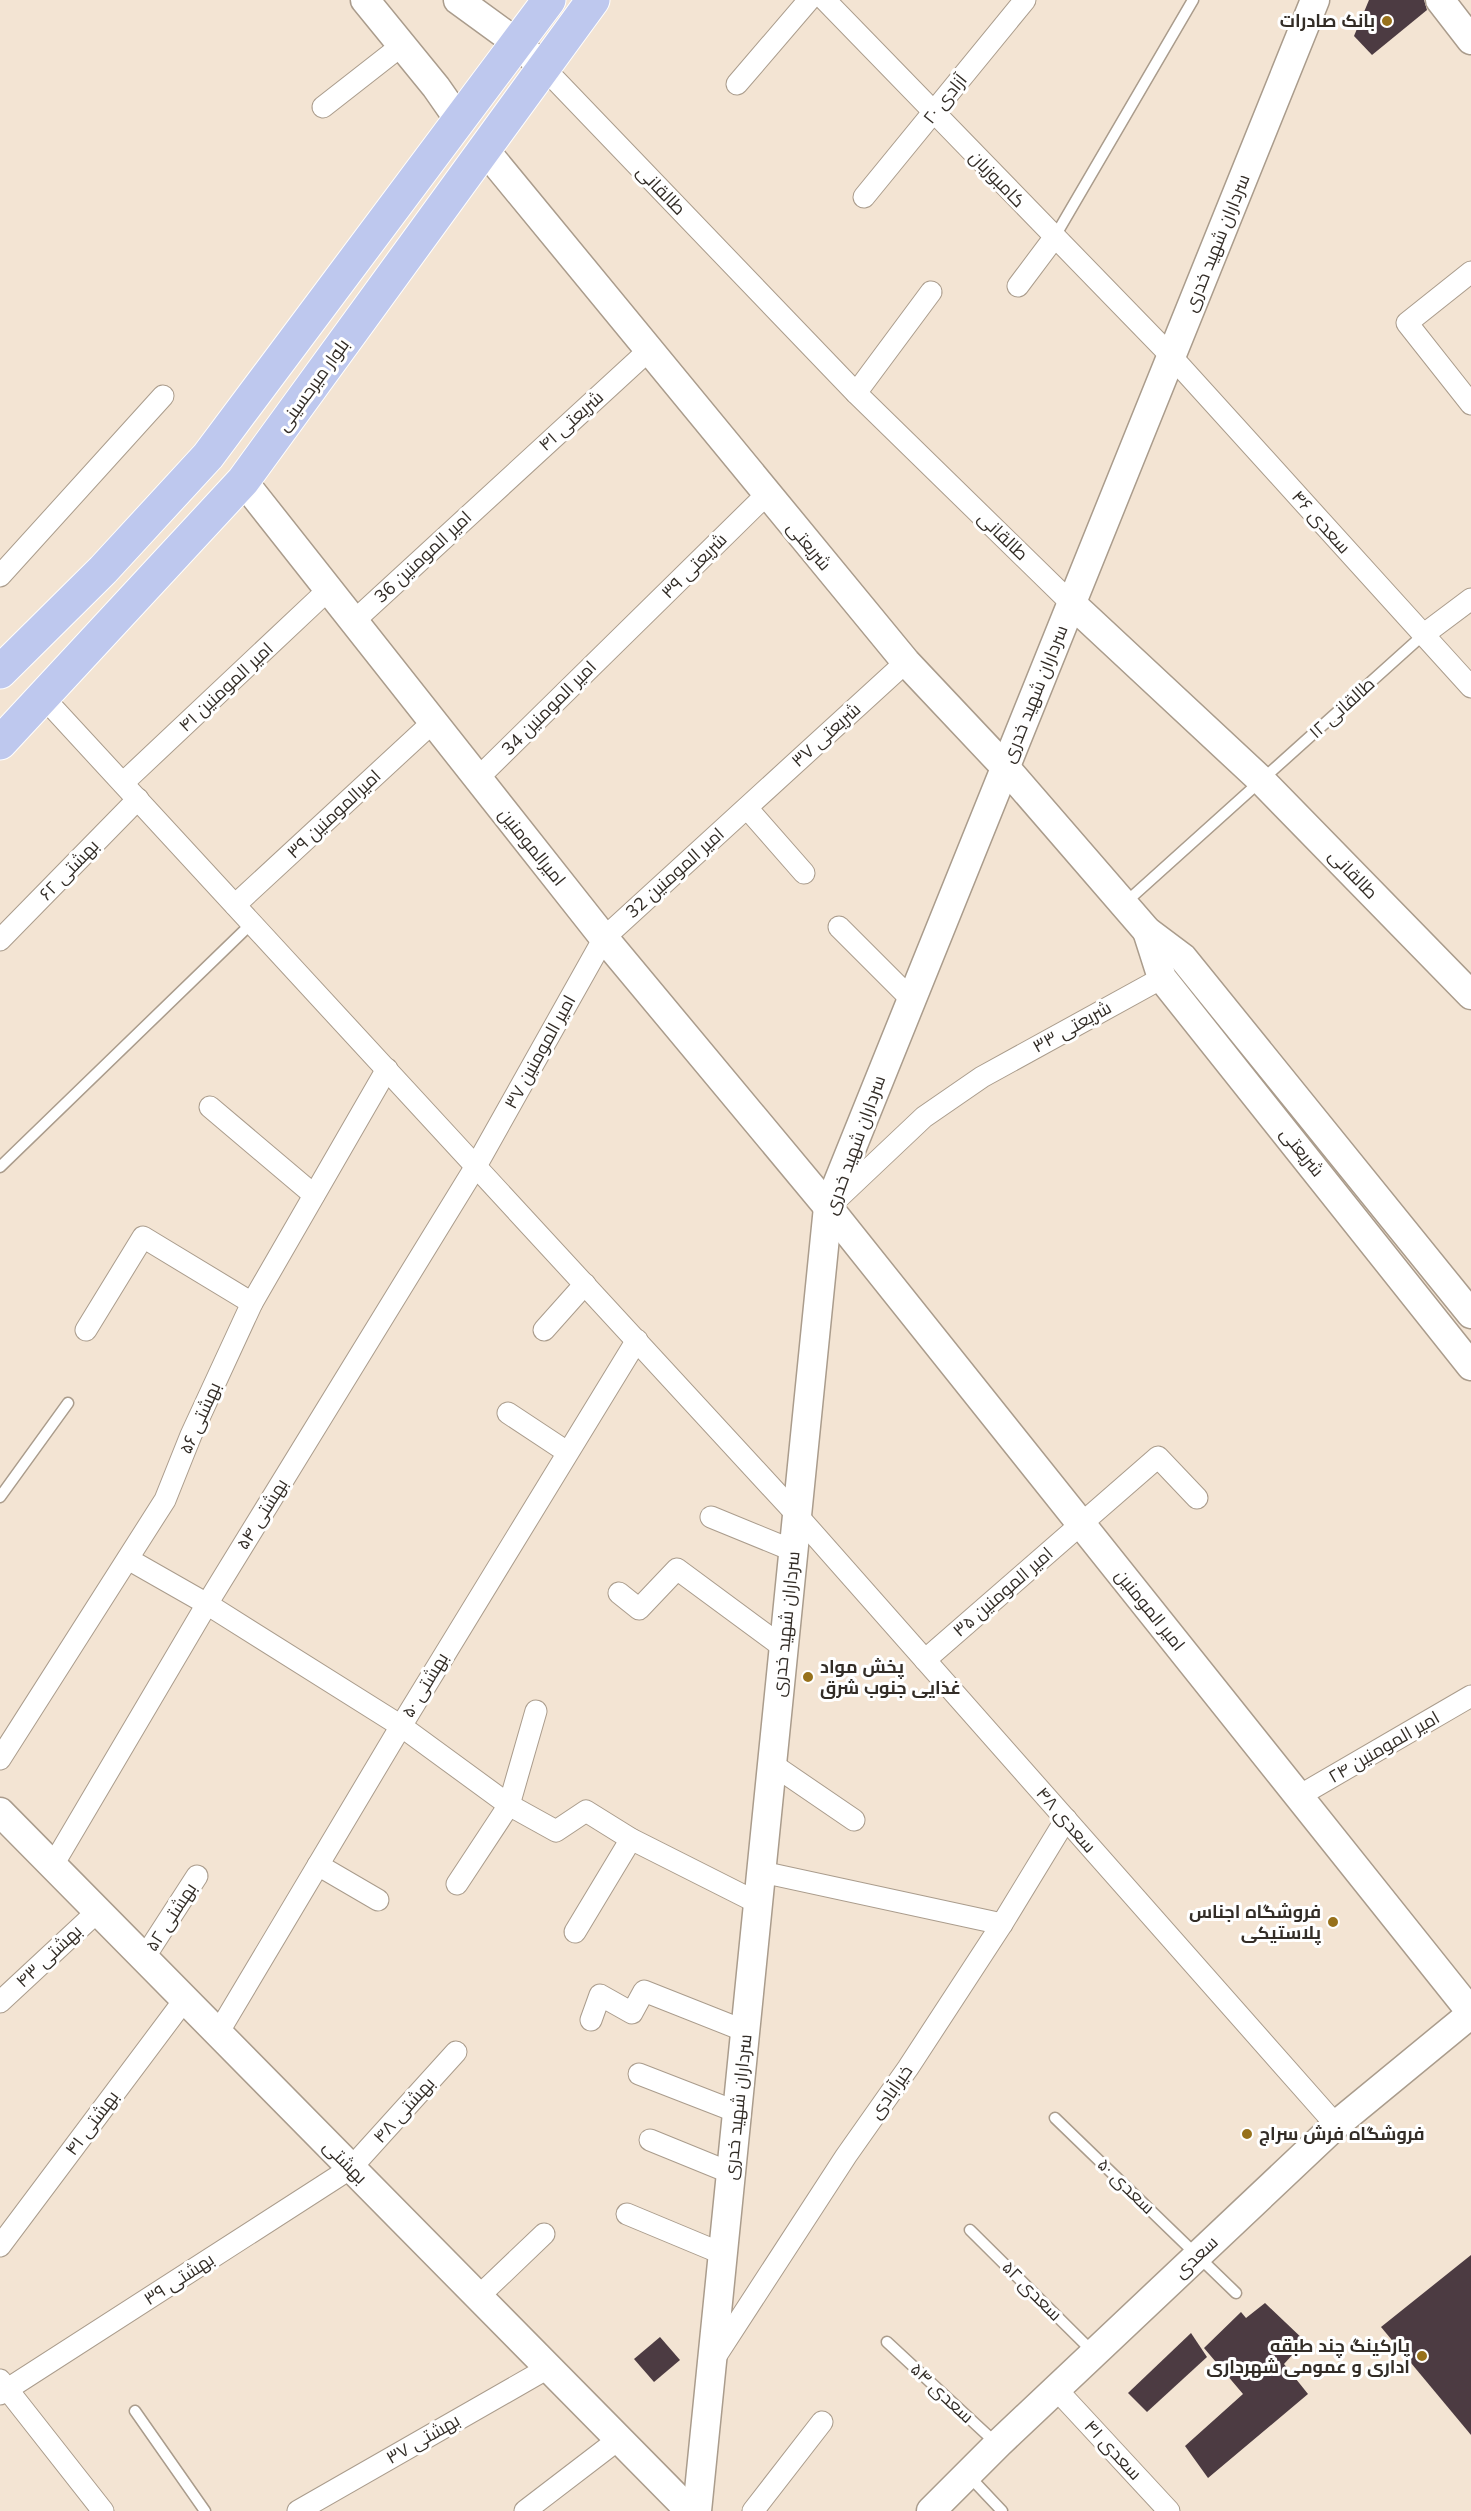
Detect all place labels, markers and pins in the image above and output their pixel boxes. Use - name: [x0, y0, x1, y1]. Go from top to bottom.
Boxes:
- place label: بانک صادرات: [1280, 9, 1375, 33]
- marker: بانک صادرات: [1380, 14, 1394, 28]
- place label: پخش مواد غذایی جنوب شرق: [820, 1655, 961, 1700]
- marker: پخش مواد غذایی جنوب شرق: [801, 1670, 815, 1684]
- place label: فروشگاه اجناس پلاستیکی: [1189, 1900, 1321, 1945]
- marker: فروشگاه اجناس پلاستیکی: [1326, 1915, 1340, 1929]
- place label: فروشگاه فرش سراج: [1259, 2122, 1425, 2146]
- marker: فروشگاه فرش سراج: [1240, 2127, 1254, 2141]
- place label: پارکینگ چند طبقه اداری و عمومی شهرداری: [1206, 2334, 1410, 2379]
- marker: پارکینگ چند طبقه اداری و عمومی شهرداری: [1415, 2349, 1429, 2363]

